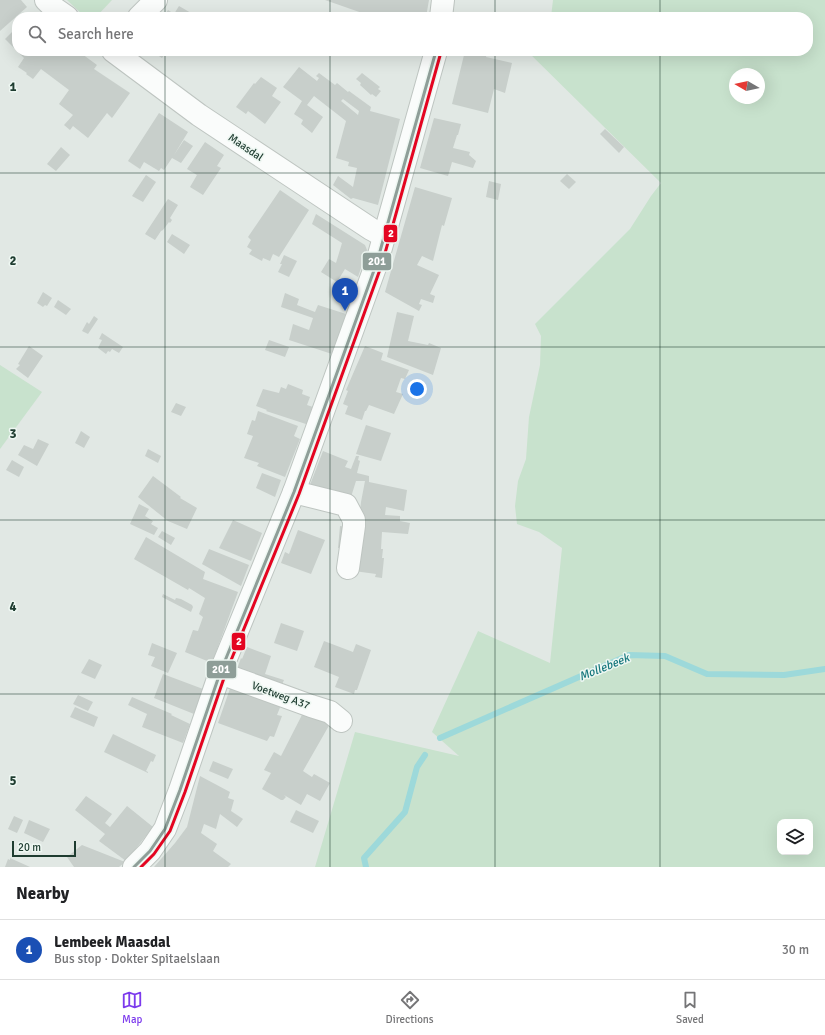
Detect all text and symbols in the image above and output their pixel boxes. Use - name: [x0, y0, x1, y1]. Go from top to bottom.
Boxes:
- search box: [12, 12, 813, 56]
- icon: search: [26, 23, 48, 45]
- text: Search here: [58, 25, 134, 43]
- north arrow: [729, 68, 765, 104]
- text: 1: [9, 79, 17, 95]
- street label: Maasdal: [226, 131, 266, 164]
- line badge: 2: [383, 224, 398, 243]
- text: 2: [388, 227, 394, 240]
- line badge: 201: [362, 252, 392, 271]
- text: 2: [9, 253, 17, 269]
- text: 201: [368, 255, 386, 268]
- pin: 1: [332, 278, 358, 311]
- your location: [407, 379, 427, 399]
- text: 3: [9, 426, 17, 442]
- text: 4: [9, 599, 17, 615]
- line badge: 2: [231, 632, 246, 651]
- text: 2: [236, 635, 242, 648]
- water label: Mollebeek: [577, 650, 633, 684]
- line badge: 201: [206, 660, 237, 679]
- text: 201: [212, 663, 230, 676]
- street label: Voetweg A37: [250, 679, 312, 712]
- text: 5: [9, 773, 17, 789]
- map controls: [777, 819, 813, 855]
- button: layers: [777, 819, 813, 855]
- scale bar: [12, 839, 76, 858]
- text: 20 m: [18, 841, 41, 854]
- text: Nearby: [16, 883, 69, 904]
- text: Lembeek Maasdal: [54, 933, 170, 951]
- text: 1: [25, 942, 33, 958]
- text: 30 m: [782, 942, 809, 958]
- text: Bus stop · Dokter Spitaelslaan: [54, 951, 220, 967]
- tab: Map: [121, 989, 143, 1026]
- tab: Directions: [386, 989, 434, 1026]
- tab: Saved: [676, 989, 704, 1026]

